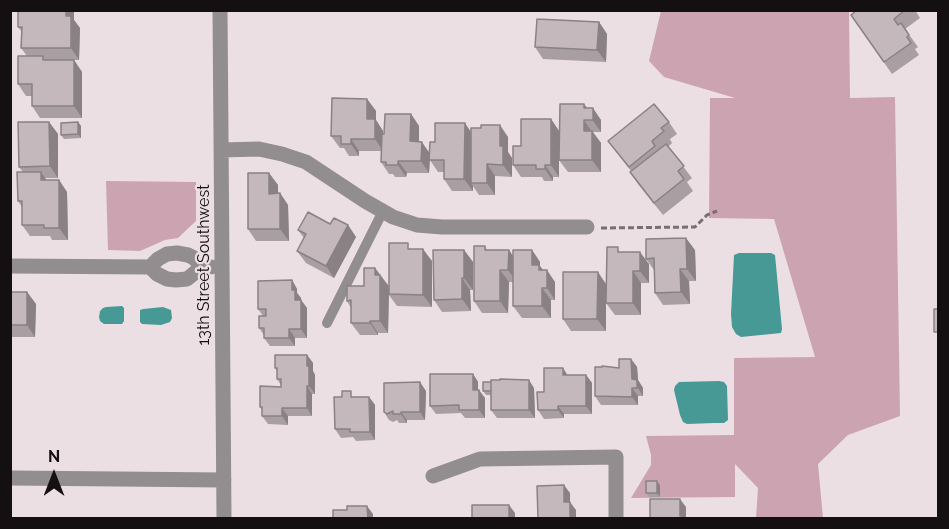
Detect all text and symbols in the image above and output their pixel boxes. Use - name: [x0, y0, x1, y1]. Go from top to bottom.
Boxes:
- street label: 13th Street Southwest: [194, 184, 214, 346]
- north arrow: [24, 445, 84, 505]
- text: N: [48, 447, 60, 466]

